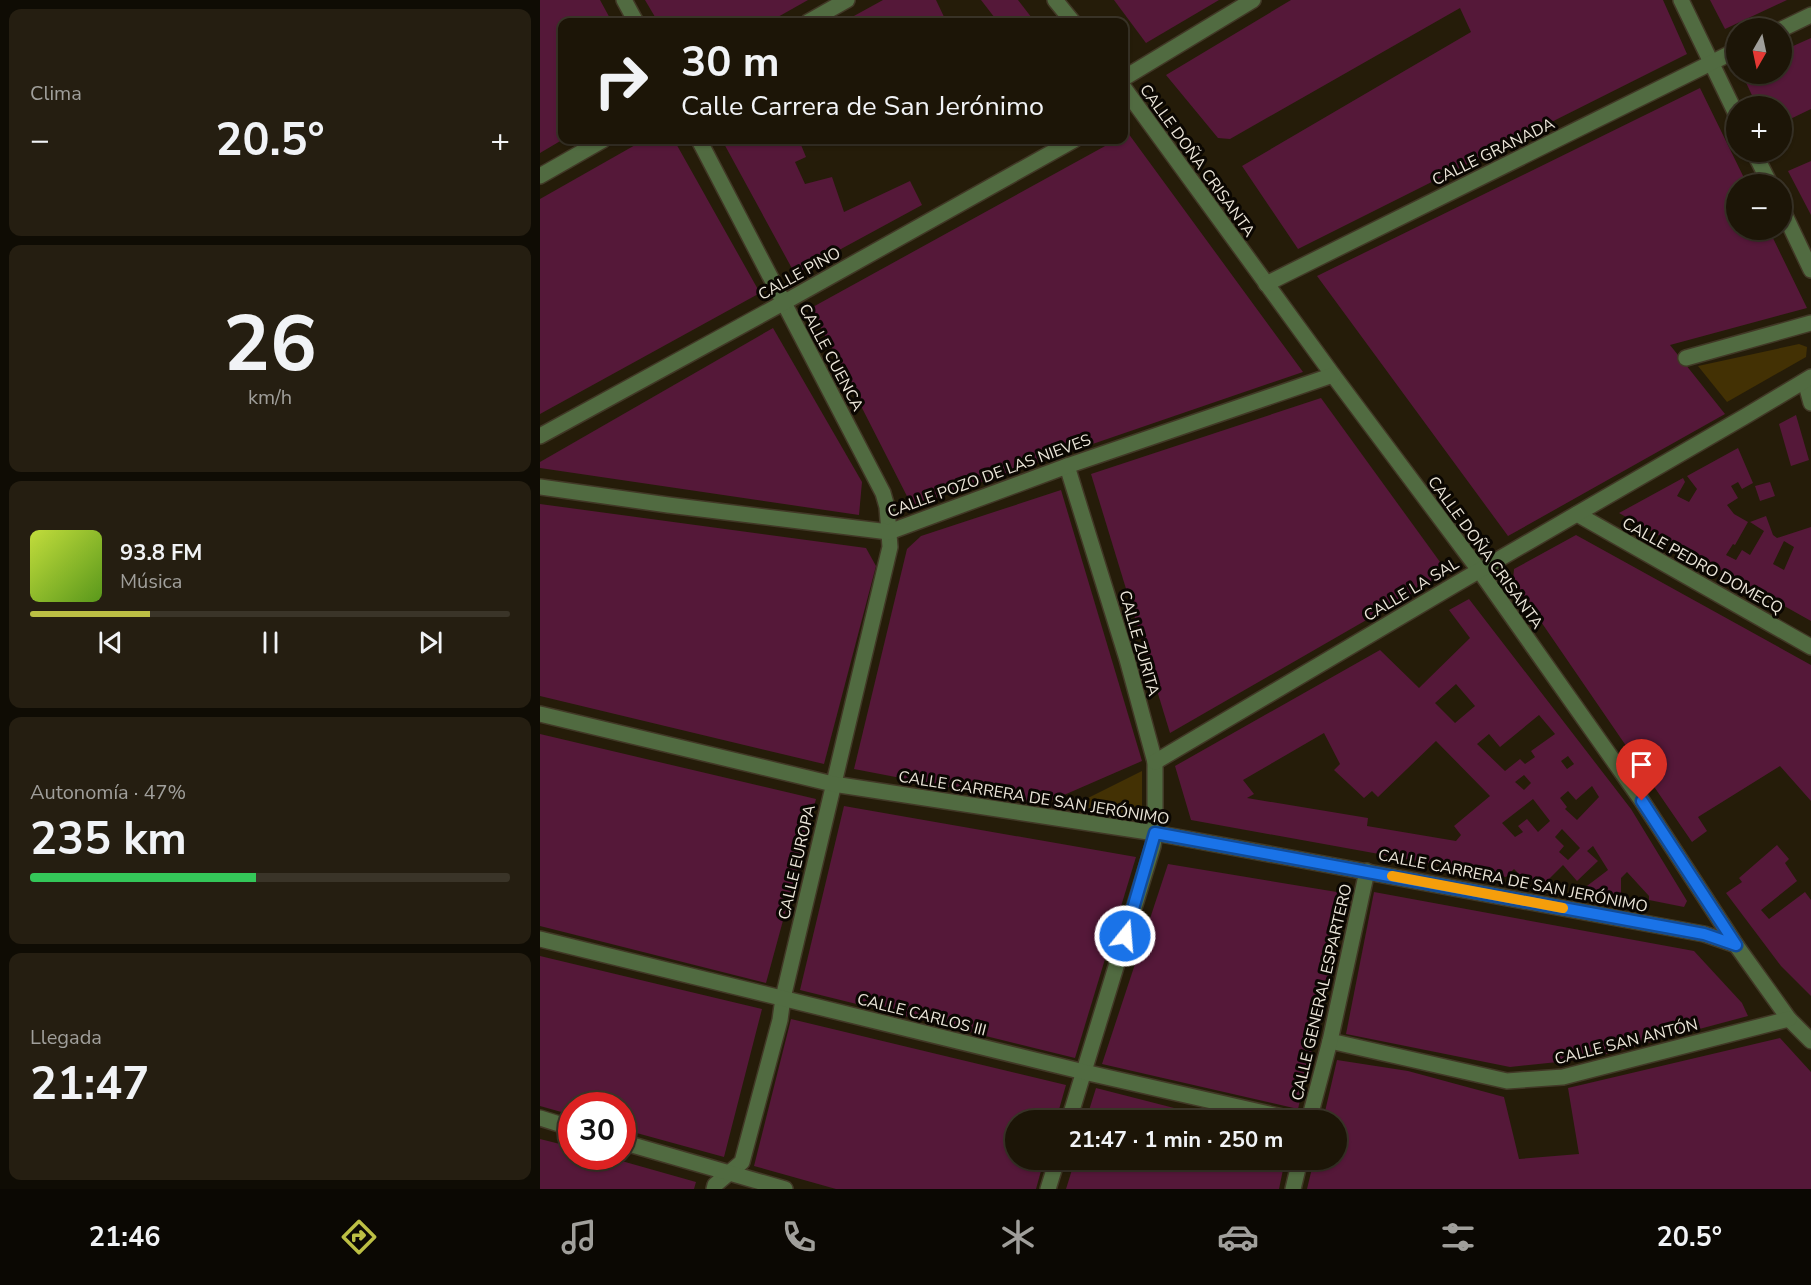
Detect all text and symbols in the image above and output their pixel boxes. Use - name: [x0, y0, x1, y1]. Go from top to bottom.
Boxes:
- north arrow: [1726, 18, 1792, 84]
- map controls: [1726, 18, 1792, 240]
- text: 30 m: [681, 34, 780, 91]
- icon: right: [582, 42, 660, 120]
- text: Clima: [30, 80, 82, 107]
- street label: CALLE DOÑA CRISANTA: [1134, 80, 1260, 242]
- text: Calle Carrera de San Jerónimo: [681, 88, 1044, 125]
- button: +: [1726, 96, 1792, 162]
- text: 20.5°: [215, 110, 325, 171]
- street label: CALLE GRANADA: [1429, 113, 1559, 191]
- text: −: [30, 118, 50, 163]
- text: +: [490, 118, 510, 163]
- button: −: [1726, 174, 1792, 240]
- street label: CALLE PINO: [754, 242, 845, 306]
- text: 26: [223, 291, 317, 398]
- street label: CALLE CUENCA: [794, 300, 869, 415]
- text: km/h: [248, 384, 292, 411]
- street label: CALLE POZO DE LAS NIEVES: [885, 429, 1094, 523]
- street label: CALLE DOÑA CRISANTA: [1422, 472, 1548, 634]
- street label: CALLE PEDRO DOMECQ: [1618, 512, 1787, 619]
- text: 93.8 FM: [120, 538, 202, 568]
- street label: CALLE LA SAL: [1360, 553, 1463, 627]
- text: Música: [120, 568, 182, 595]
- street label: CALLE ZURITA: [1113, 588, 1165, 699]
- icon: previous: [94, 626, 127, 659]
- icon: pause: [254, 626, 287, 659]
- icon: next: [414, 626, 447, 659]
- pin: [1616, 739, 1667, 801]
- icon: arrive: [1625, 748, 1658, 781]
- street label: CALLE CARRERA DE SAN JERÓNIMO: [897, 766, 1171, 830]
- text: Autonomía · 47%: [30, 779, 186, 806]
- street label: CALLE EUROPA: [773, 802, 821, 922]
- text: 235 km: [30, 809, 187, 870]
- street label: CALLE CARRERA DE SAN JERÓNIMO: [1376, 844, 1649, 918]
- street label: CALLE GENERAL ESPARTERO: [1286, 882, 1358, 1103]
- position arrow: [1093, 904, 1157, 968]
- street label: CALLE CARLOS III: [855, 988, 989, 1042]
- street label: CALLE SAN ANTÓN: [1552, 1014, 1700, 1070]
- text: Llegada: [30, 1024, 102, 1051]
- text: 21:47: [30, 1054, 149, 1115]
- speed limit sign: 30: [558, 1092, 636, 1170]
- text: 21:47 · 1 min · 250 m: [1069, 1125, 1283, 1155]
- icon: directions: [338, 1216, 380, 1258]
- icon: music: [558, 1216, 600, 1258]
- icon: phone: [778, 1216, 820, 1258]
- icon: climate: [997, 1216, 1039, 1258]
- icon: car: [1217, 1216, 1259, 1258]
- icon: filters: [1437, 1216, 1479, 1258]
- text: 21:46: [89, 1219, 160, 1256]
- text: 20.5°: [1657, 1219, 1722, 1256]

